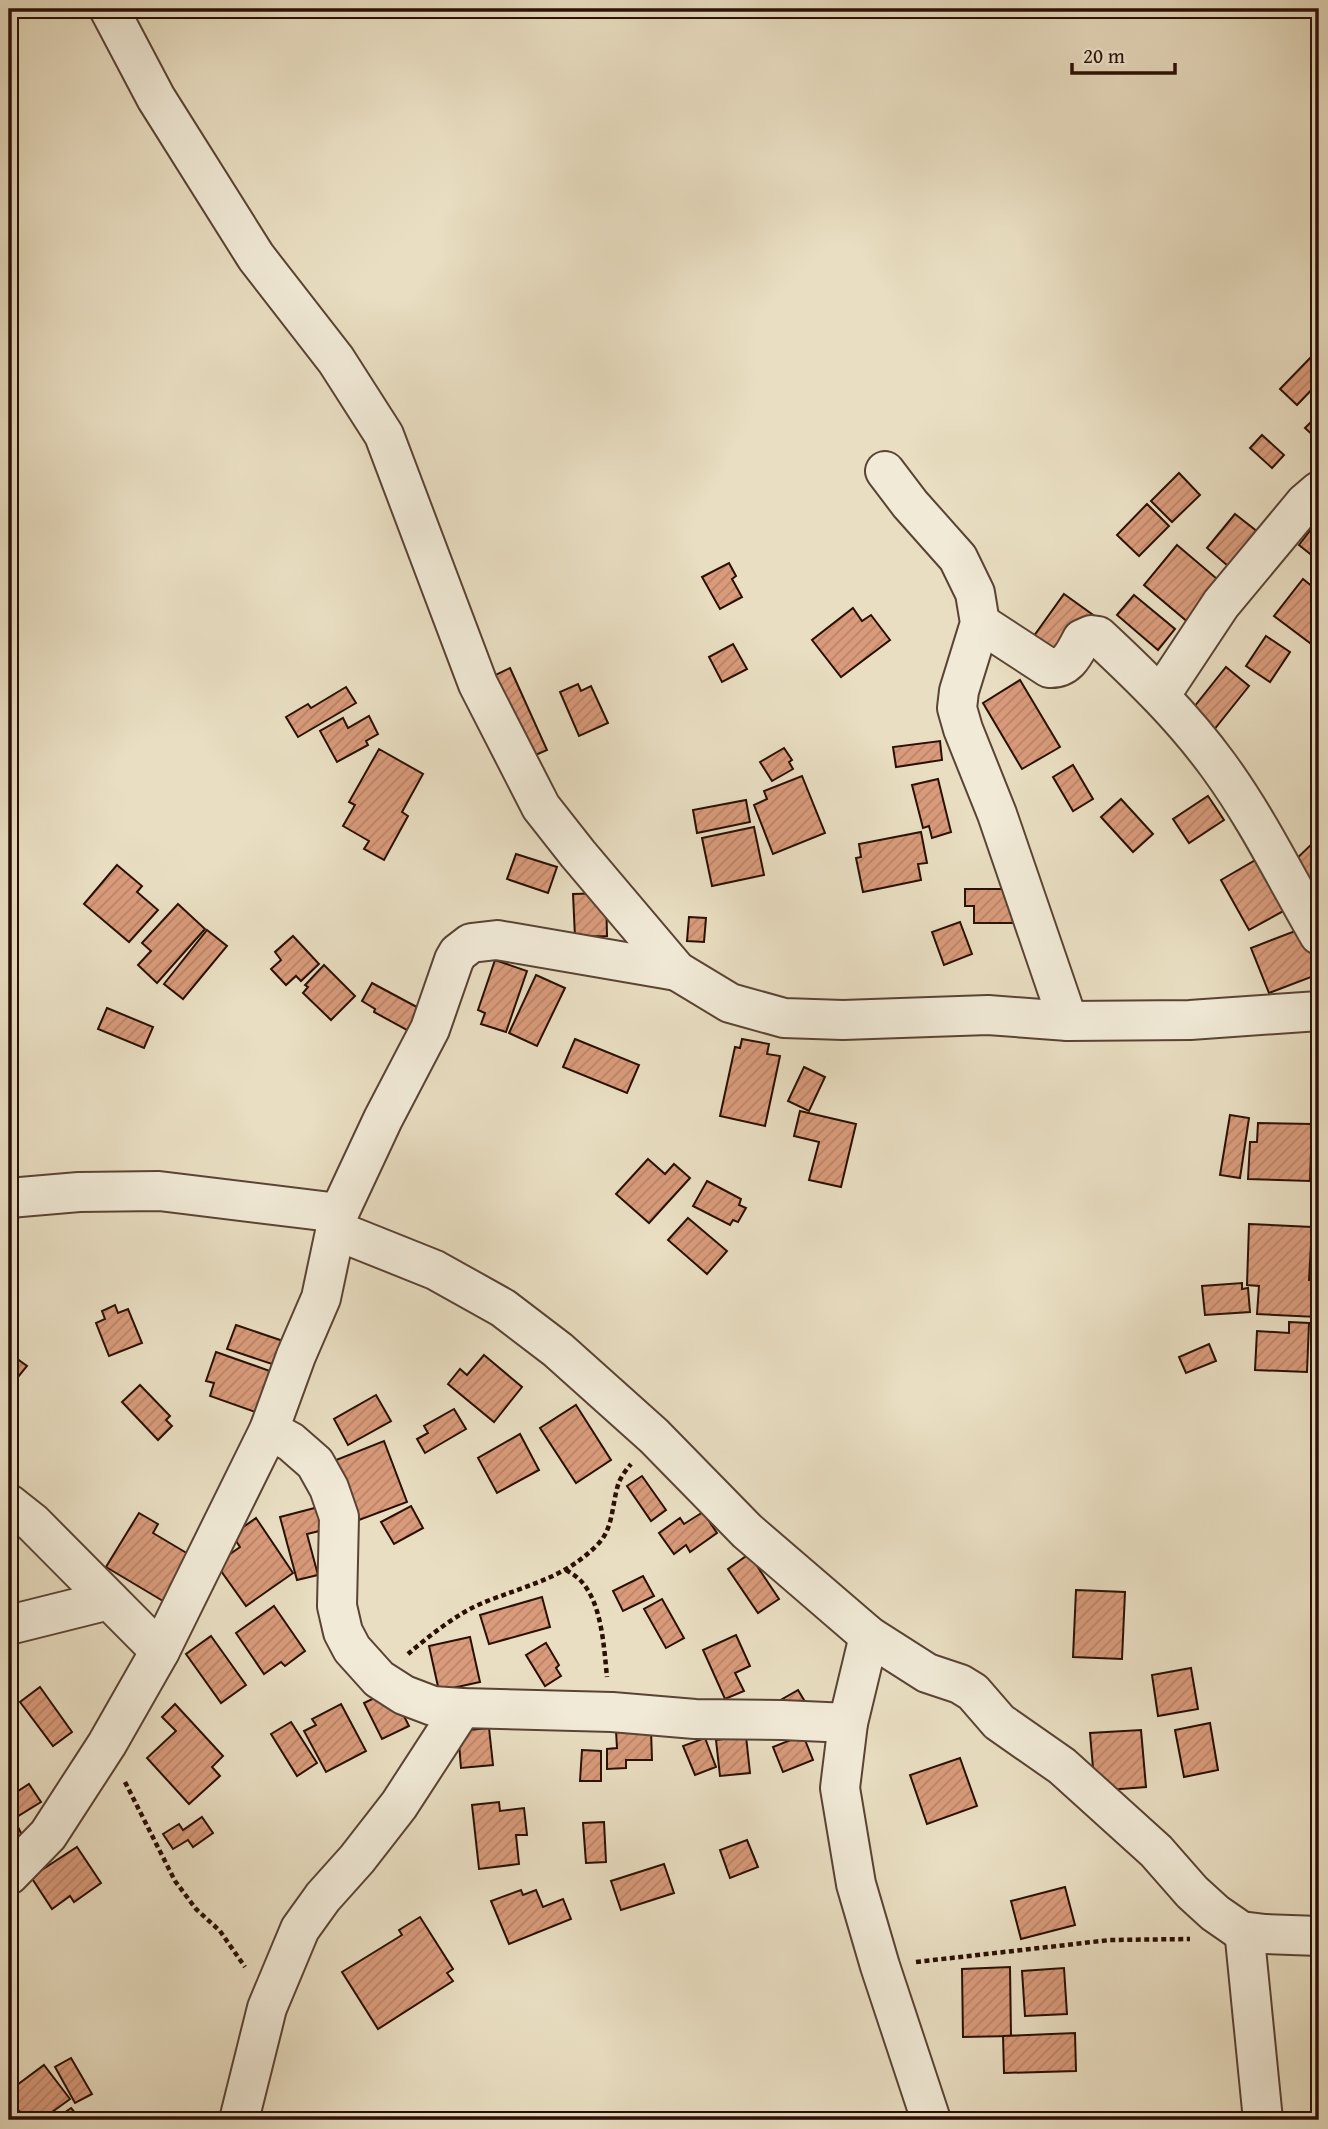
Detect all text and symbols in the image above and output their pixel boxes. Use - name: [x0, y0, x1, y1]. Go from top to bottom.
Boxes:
- scale bar: [1072, 32, 1176, 76]
- text: 20 m: [1083, 40, 1125, 71]

